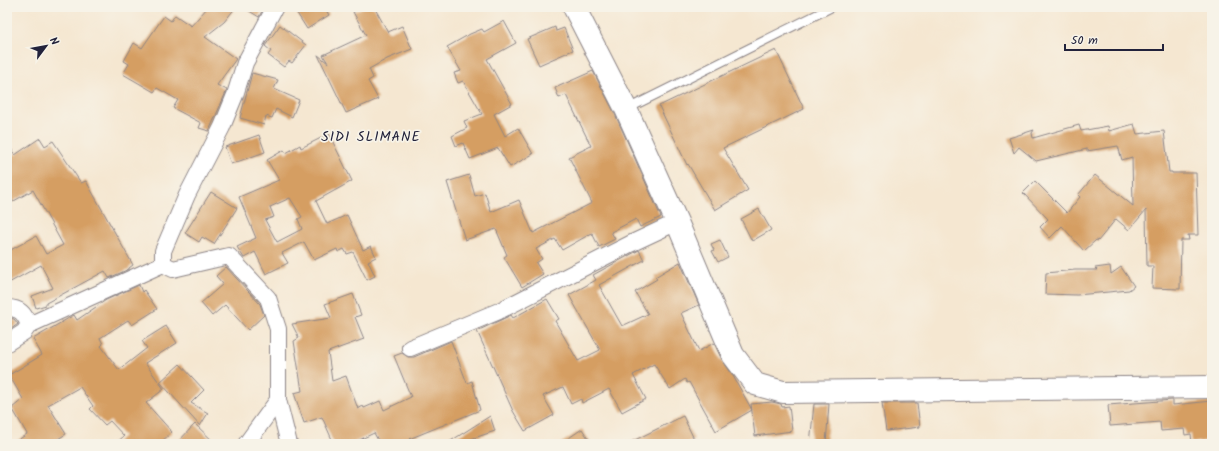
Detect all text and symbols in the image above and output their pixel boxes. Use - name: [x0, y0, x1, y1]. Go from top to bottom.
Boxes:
- north arrow: [26, 26, 66, 66]
- scale bar: [1065, 26, 1163, 52]
- text: 50 m: [1071, 31, 1098, 50]
- text: N: [44, 34, 63, 49]
- district label: SIDI SLIMANE: [321, 126, 421, 148]

